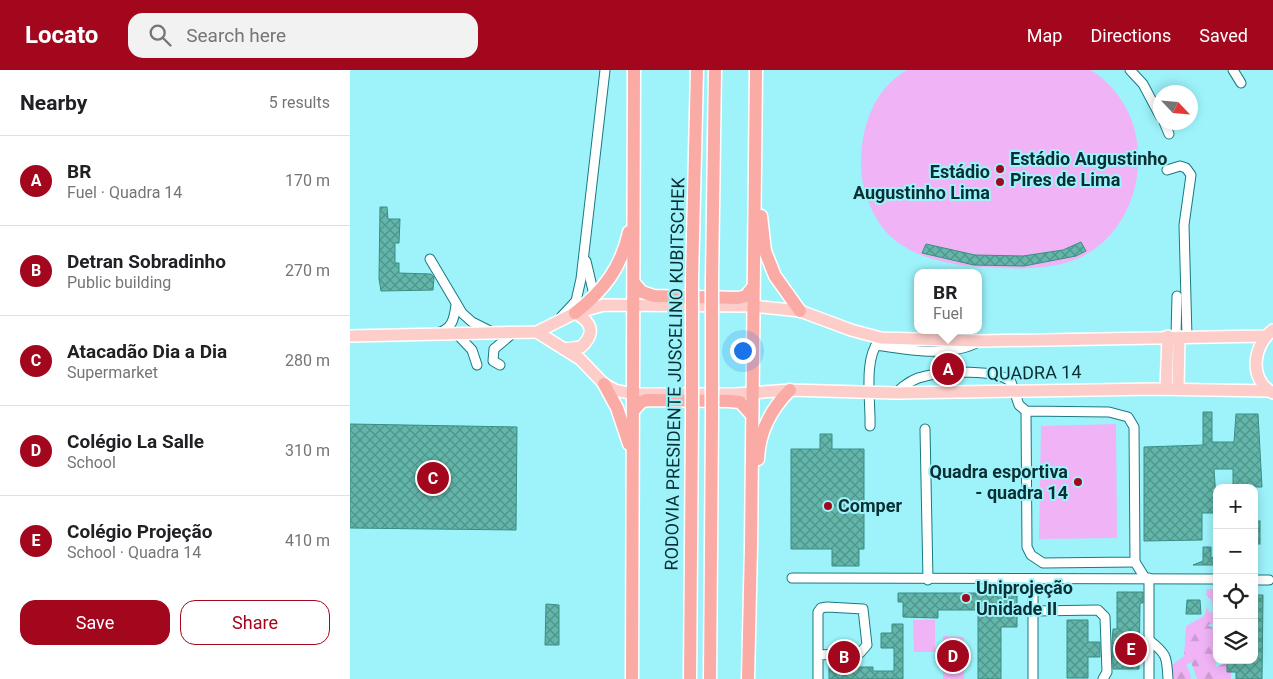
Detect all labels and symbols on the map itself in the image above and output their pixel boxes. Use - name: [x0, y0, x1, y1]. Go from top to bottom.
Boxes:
- north arrow: [1153, 85, 1198, 130]
- place label: Estádio Augustinho Pires de Lima: [1010, 148, 1168, 190]
- place label: Estádio Augustinho Lima: [853, 161, 990, 203]
- marker: Estádio Augustinho Pires de Lima: [994, 163, 1006, 175]
- marker: Estádio Augustinho Lima: [994, 176, 1006, 188]
- street label: RODOVIA PRESIDENTE JUSCELINO KUBITSCHEK: [661, 177, 688, 571]
- your location: [730, 338, 756, 364]
- pin: A: [932, 350, 964, 388]
- street label: QUADRA 14: [986, 361, 1082, 384]
- pin: C: [417, 459, 449, 497]
- place label: Quadra esportiva - quadra 14: [930, 461, 1068, 503]
- marker: Quadra esportiva - quadra 14: [1072, 476, 1084, 488]
- place label: Comper: [838, 495, 902, 516]
- marker: Comper: [822, 500, 834, 512]
- place label: Uniprojeção Unidade II: [976, 577, 1073, 619]
- marker: Uniprojeção Unidade II: [960, 592, 972, 604]
- pin: E: [1115, 630, 1147, 668]
- pin: D: [937, 637, 969, 675]
- pin: B: [828, 638, 860, 676]

